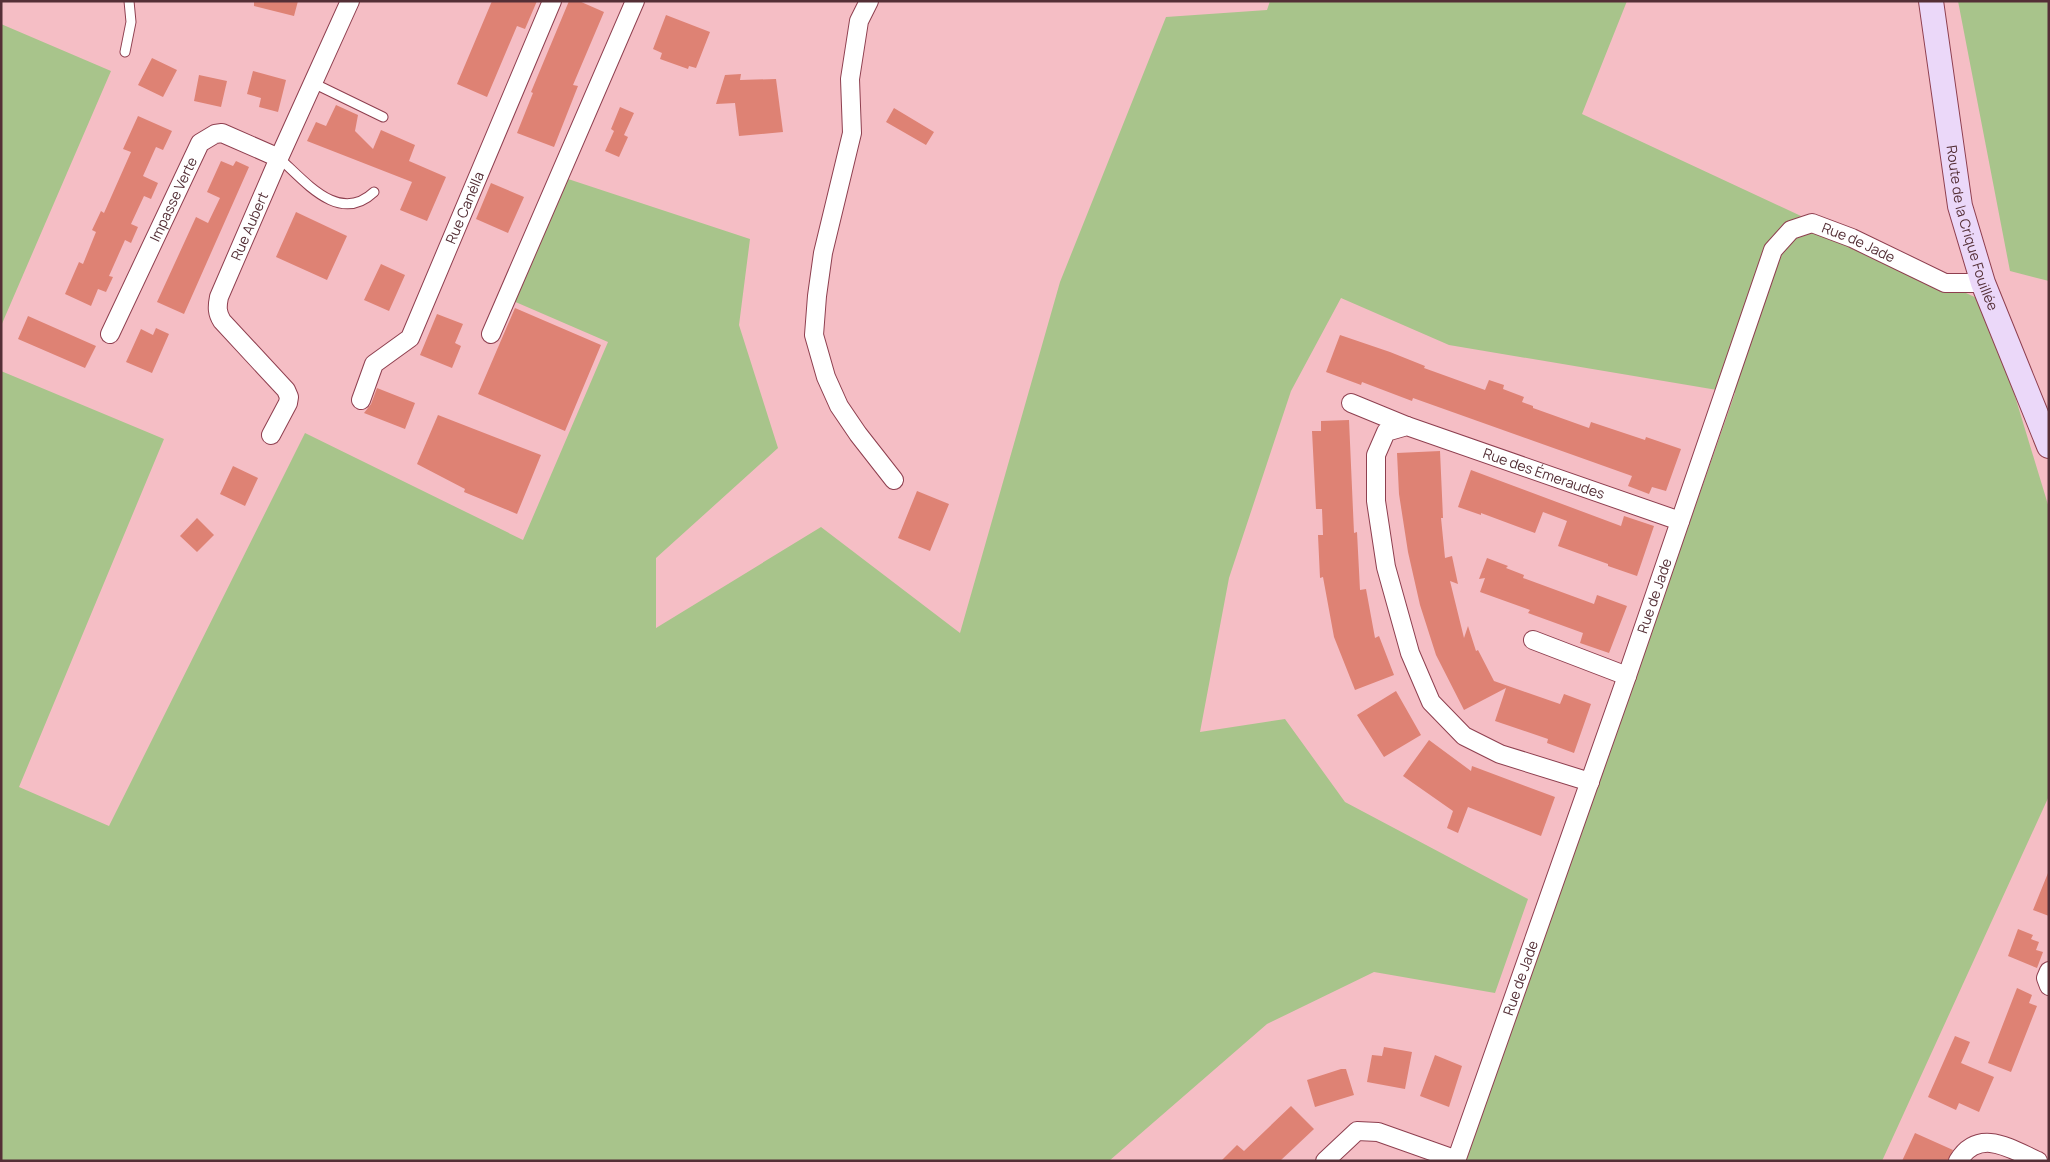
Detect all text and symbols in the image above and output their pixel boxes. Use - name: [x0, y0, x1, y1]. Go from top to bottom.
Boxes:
- street label: Route de la Crique Fouillée: [1942, 144, 2003, 313]
- street label: Impasse Verte: [145, 154, 201, 244]
- street label: Rue Canélla: [441, 168, 488, 247]
- street label: Rue Aubert: [226, 189, 272, 263]
- street label: Rue de Jade: [1819, 218, 1898, 266]
- street label: Rue des Émeraudes: [1481, 443, 1607, 503]
- street label: Rue de Jade: [1632, 556, 1676, 636]
- street label: Rue de Jade: [1498, 938, 1542, 1018]

